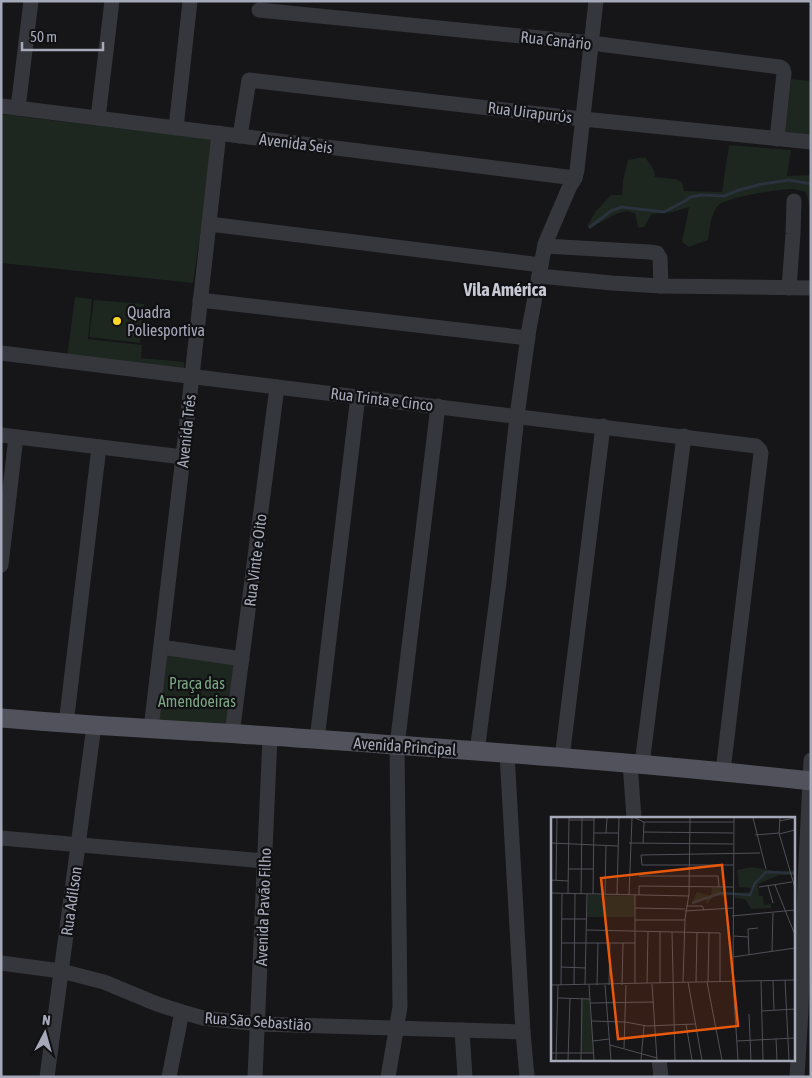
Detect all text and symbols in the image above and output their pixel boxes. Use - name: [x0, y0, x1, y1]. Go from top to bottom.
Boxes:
- scale bar: [22, 20, 104, 52]
- street label: Rua Canário: [520, 27, 592, 53]
- text: 50 m: [30, 28, 57, 45]
- street label: Rua Uirapurύs: [487, 98, 573, 127]
- street label: Avenida Seis: [258, 130, 334, 156]
- district label: Vila América: [463, 279, 547, 300]
- place label: Quadra Poliesportiva: [127, 303, 205, 340]
- marker: Quadra Poliesportiva: [111, 315, 123, 327]
- street label: Rua Trinta e Cinco: [330, 384, 434, 414]
- street label: Avenida Três: [173, 393, 199, 469]
- street label: Rua Vinte e Oito: [240, 513, 270, 607]
- park label: Praça das Amendoeiras: [158, 674, 236, 710]
- street label: Avenida Principal: [353, 733, 458, 760]
- inset map: [551, 817, 794, 1060]
- street label: Avenida Pavão Filho: [252, 848, 274, 966]
- street label: Rua Adílson: [57, 865, 85, 937]
- north arrow: [20, 1008, 70, 1058]
- street label: Rua São Sebastião: [204, 1008, 312, 1034]
- text: N: [41, 1012, 51, 1028]

